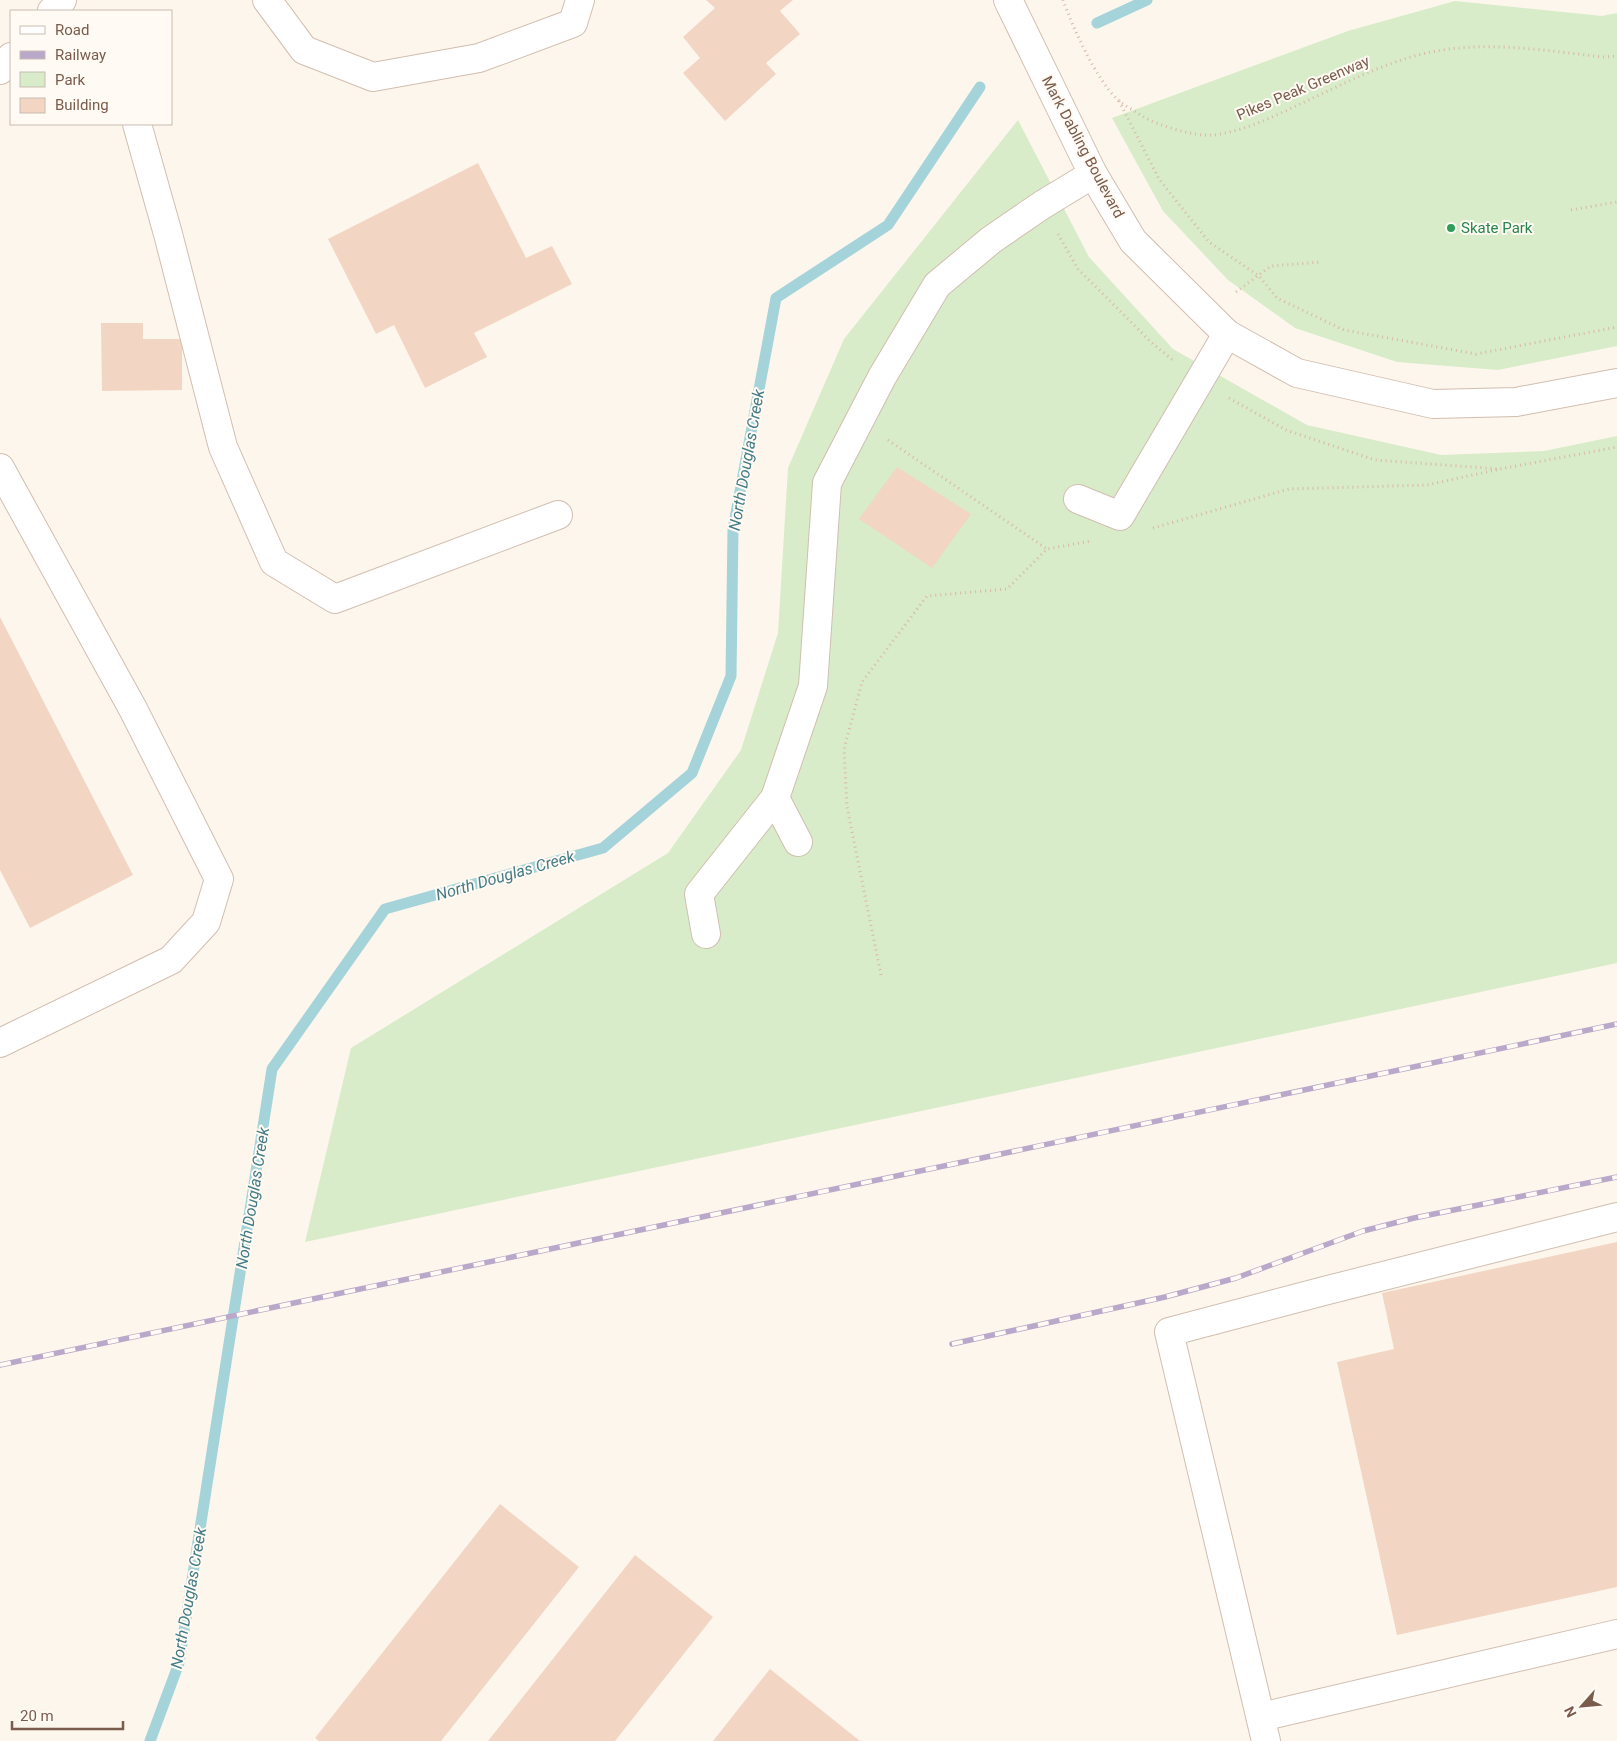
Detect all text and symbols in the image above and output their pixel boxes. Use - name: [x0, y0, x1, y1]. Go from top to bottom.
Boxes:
- legend: [10, 10, 172, 125]
- text: Road: [55, 21, 89, 39]
- text: Railway: [55, 46, 106, 64]
- street label: Pikes Peak Greenway: [1234, 52, 1372, 124]
- text: Park: [55, 71, 86, 89]
- street label: Mark Dabling Boulevard: [1038, 73, 1128, 221]
- text: Building: [55, 96, 109, 114]
- place label: Skate Park: [1461, 219, 1533, 237]
- marker: Skate Park: [1445, 222, 1457, 234]
- water label: North Douglas Creek: [725, 387, 768, 532]
- water label: North Douglas Creek: [434, 846, 578, 904]
- water label: North Douglas Creek: [232, 1125, 273, 1270]
- water label: North Douglas Creek: [167, 1525, 210, 1670]
- north arrow: [1557, 1681, 1607, 1731]
- scale bar: [12, 1698, 124, 1730]
- text: N: [1561, 1704, 1580, 1720]
- text: 20 m: [20, 1707, 54, 1725]

